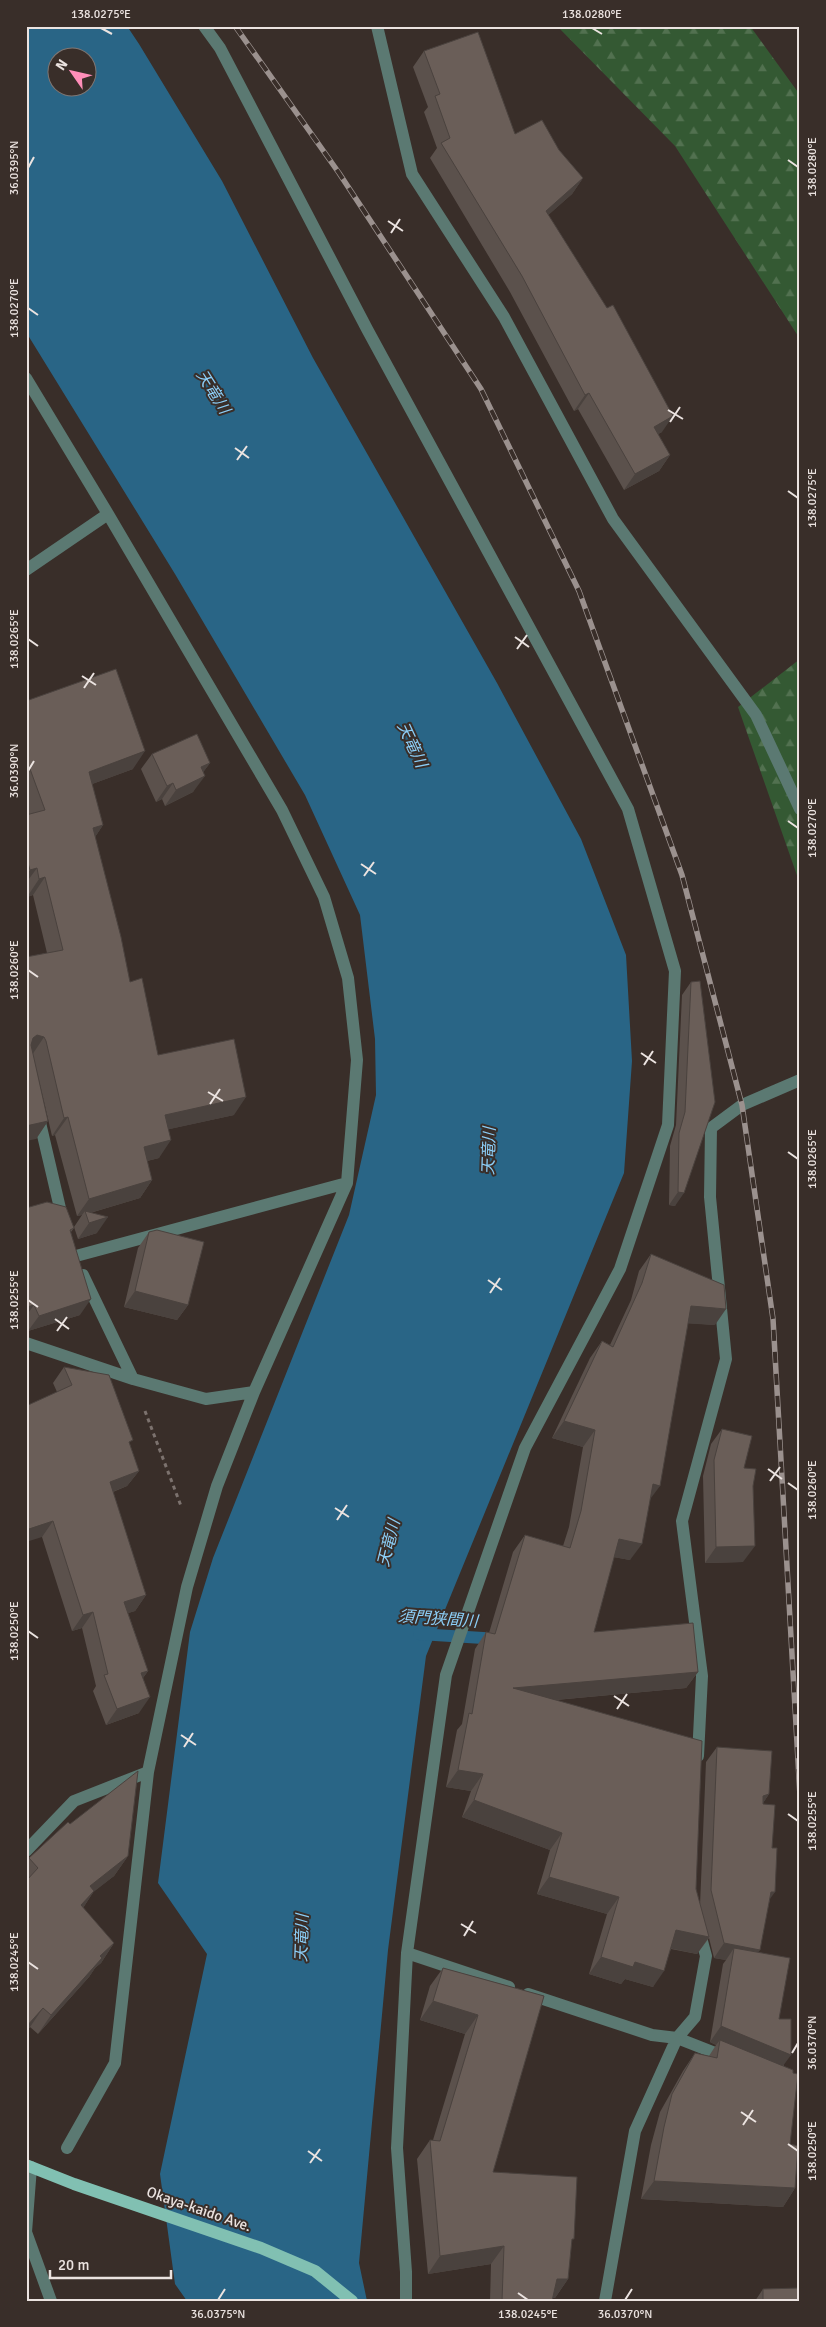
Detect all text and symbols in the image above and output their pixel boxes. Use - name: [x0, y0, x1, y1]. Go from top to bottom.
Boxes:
- text: 138.0275°E: [71, 7, 131, 22]
- text: 138.0280°E: [562, 7, 622, 22]
- north arrow: [48, 48, 98, 98]
- text: N: [52, 56, 71, 74]
- text: 138.0280°E: [805, 137, 820, 197]
- text: 36.0395°N: [7, 141, 22, 195]
- text: 138.0270°E: [7, 278, 22, 338]
- water label: 天竜川: [192, 366, 235, 419]
- text: 138.0275°E: [805, 468, 820, 528]
- text: 138.0265°E: [7, 609, 22, 669]
- water label: 天竜川: [393, 719, 432, 773]
- text: 36.0390°N: [7, 744, 22, 798]
- text: 138.0270°E: [805, 798, 820, 858]
- text: 138.0260°E: [7, 940, 22, 1000]
- water label: 天竜川: [478, 1125, 500, 1175]
- text: 138.0265°E: [805, 1129, 820, 1189]
- text: 138.0255°E: [7, 1270, 22, 1330]
- text: 138.0260°E: [805, 1460, 820, 1520]
- water label: 天竜川: [373, 1515, 405, 1569]
- text: 138.0250°E: [7, 1601, 22, 1661]
- water label: 須門狭間川: [397, 1606, 481, 1632]
- text: 138.0255°E: [805, 1791, 820, 1851]
- water label: 天竜川: [291, 1912, 313, 1962]
- text: 138.0245°E: [7, 1932, 22, 1992]
- text: 36.0370°N: [805, 2016, 820, 2070]
- text: 138.0250°E: [805, 2121, 820, 2181]
- street label: Okaya-kaido Ave.: [144, 2183, 254, 2235]
- scale bar: [50, 2247, 171, 2279]
- text: 20 m: [58, 2256, 89, 2274]
- text: 36.0375°N: [191, 2307, 245, 2322]
- text: 138.0245°E: [498, 2307, 558, 2322]
- text: 36.0370°N: [598, 2307, 652, 2322]

